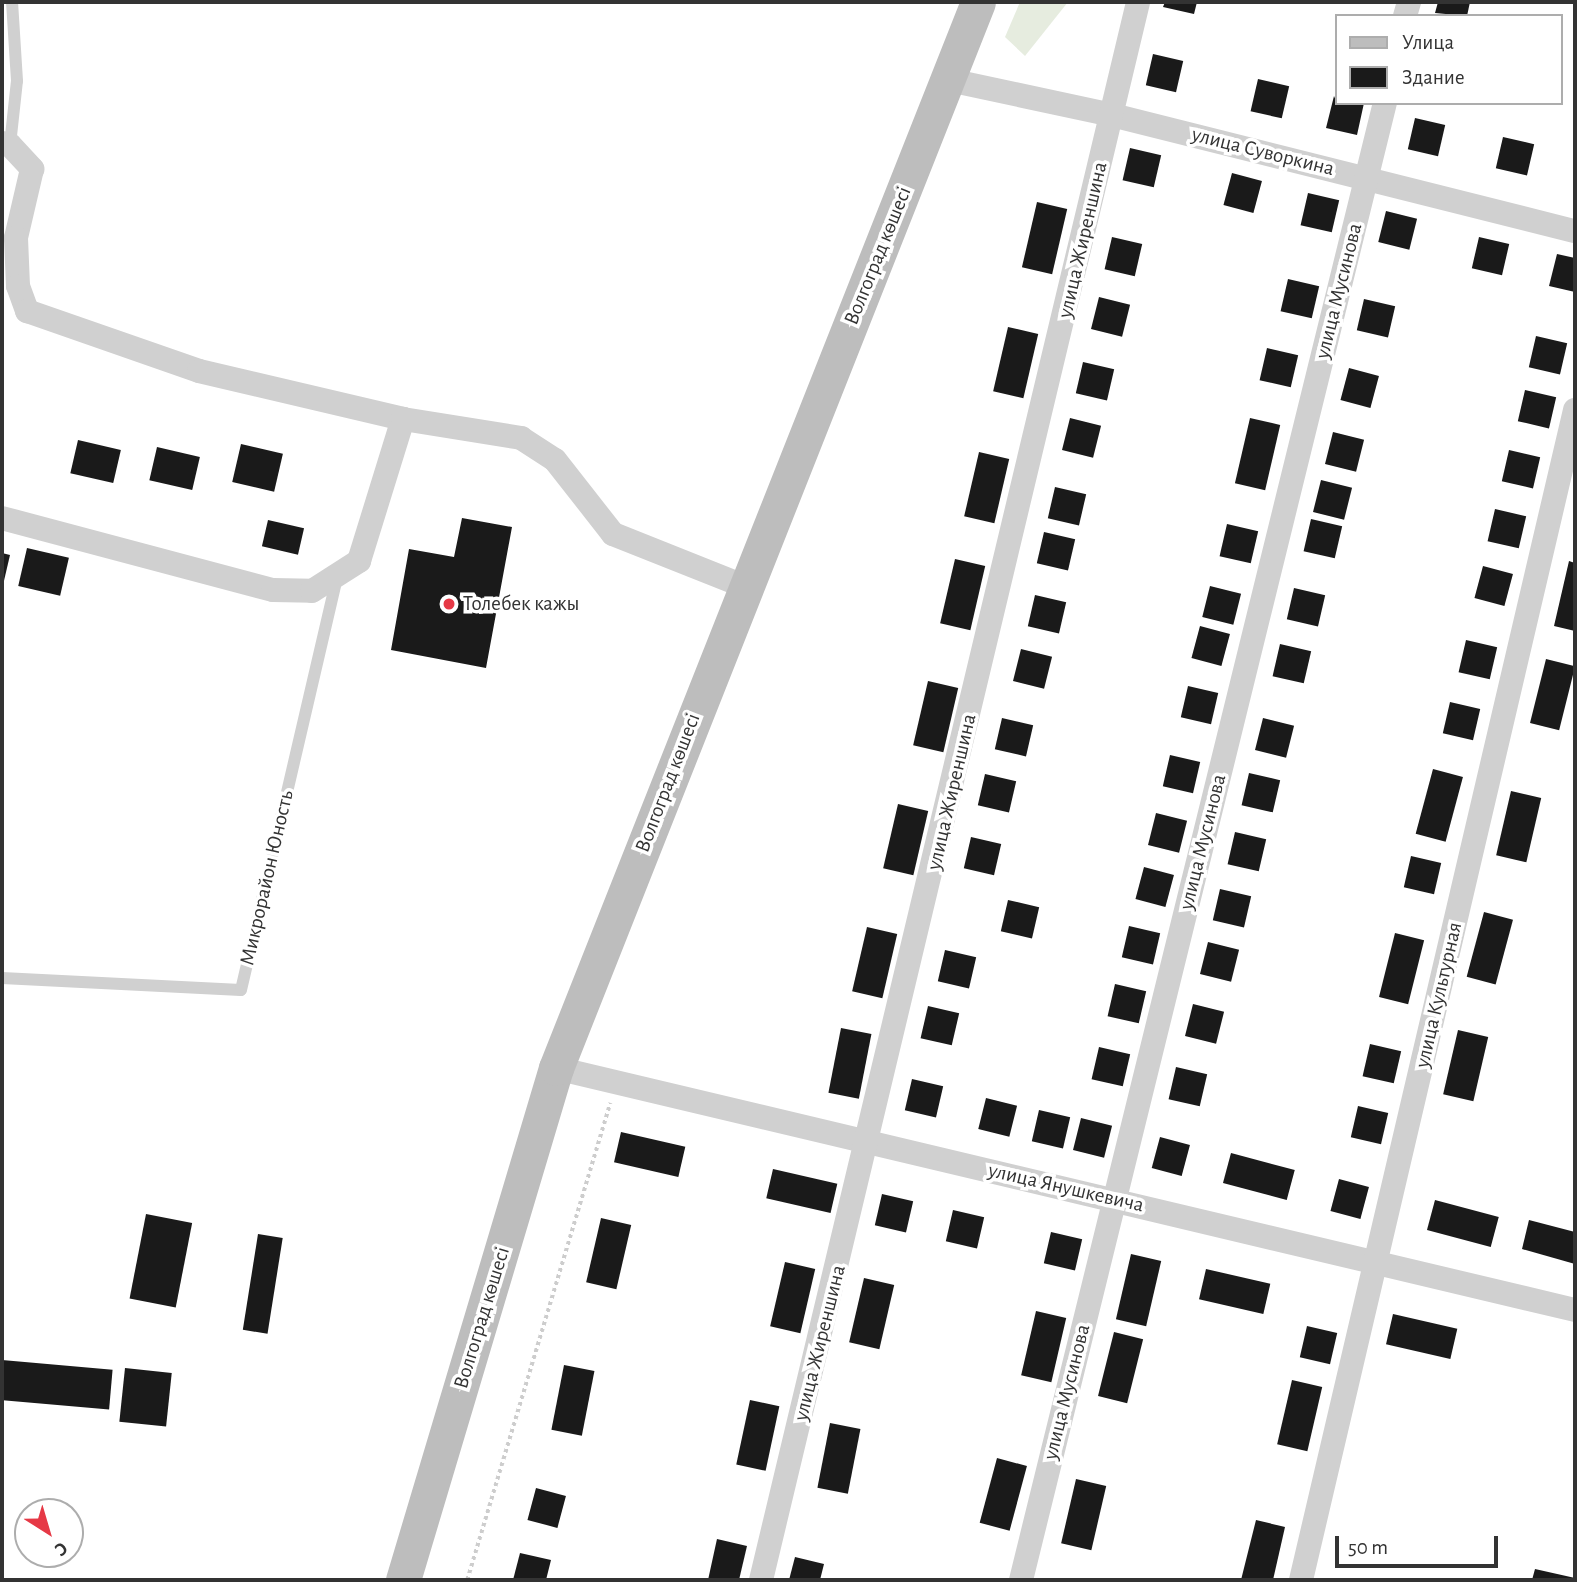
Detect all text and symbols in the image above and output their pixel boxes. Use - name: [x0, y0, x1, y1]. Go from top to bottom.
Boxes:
- legend: [1336, 14, 1563, 105]
- text: Улица: [1402, 32, 1454, 53]
- text: Здание: [1402, 67, 1465, 88]
- street label: улица Суворкина: [1189, 122, 1337, 182]
- street label: улица Жиреншина: [1053, 159, 1113, 321]
- street label: Волгоград көшесі: [839, 183, 917, 329]
- street label: улица Мусинова: [1310, 221, 1368, 361]
- place label: Толебек кажы: [463, 591, 579, 617]
- marker: Толебек кажы: [441, 596, 457, 612]
- street label: Волгоград көшесі: [630, 710, 706, 856]
- street label: улица Жиреншина: [922, 711, 982, 873]
- street label: улица Мусинова: [1174, 772, 1232, 912]
- street label: Микрорайон Юность: [235, 788, 299, 968]
- street label: улица Культурная: [1410, 920, 1468, 1070]
- street label: улица Янушкевича: [986, 1158, 1146, 1218]
- street label: Волгоград көшесі: [448, 1244, 516, 1392]
- street label: улица Жиреншина: [788, 1263, 852, 1423]
- street label: улица Мусинова: [1038, 1322, 1096, 1462]
- north arrow: [14, 1498, 84, 1568]
- scale bar: [1339, 1522, 1502, 1566]
- text: 50 m: [1348, 1537, 1388, 1558]
- text: С: [51, 1538, 71, 1559]

